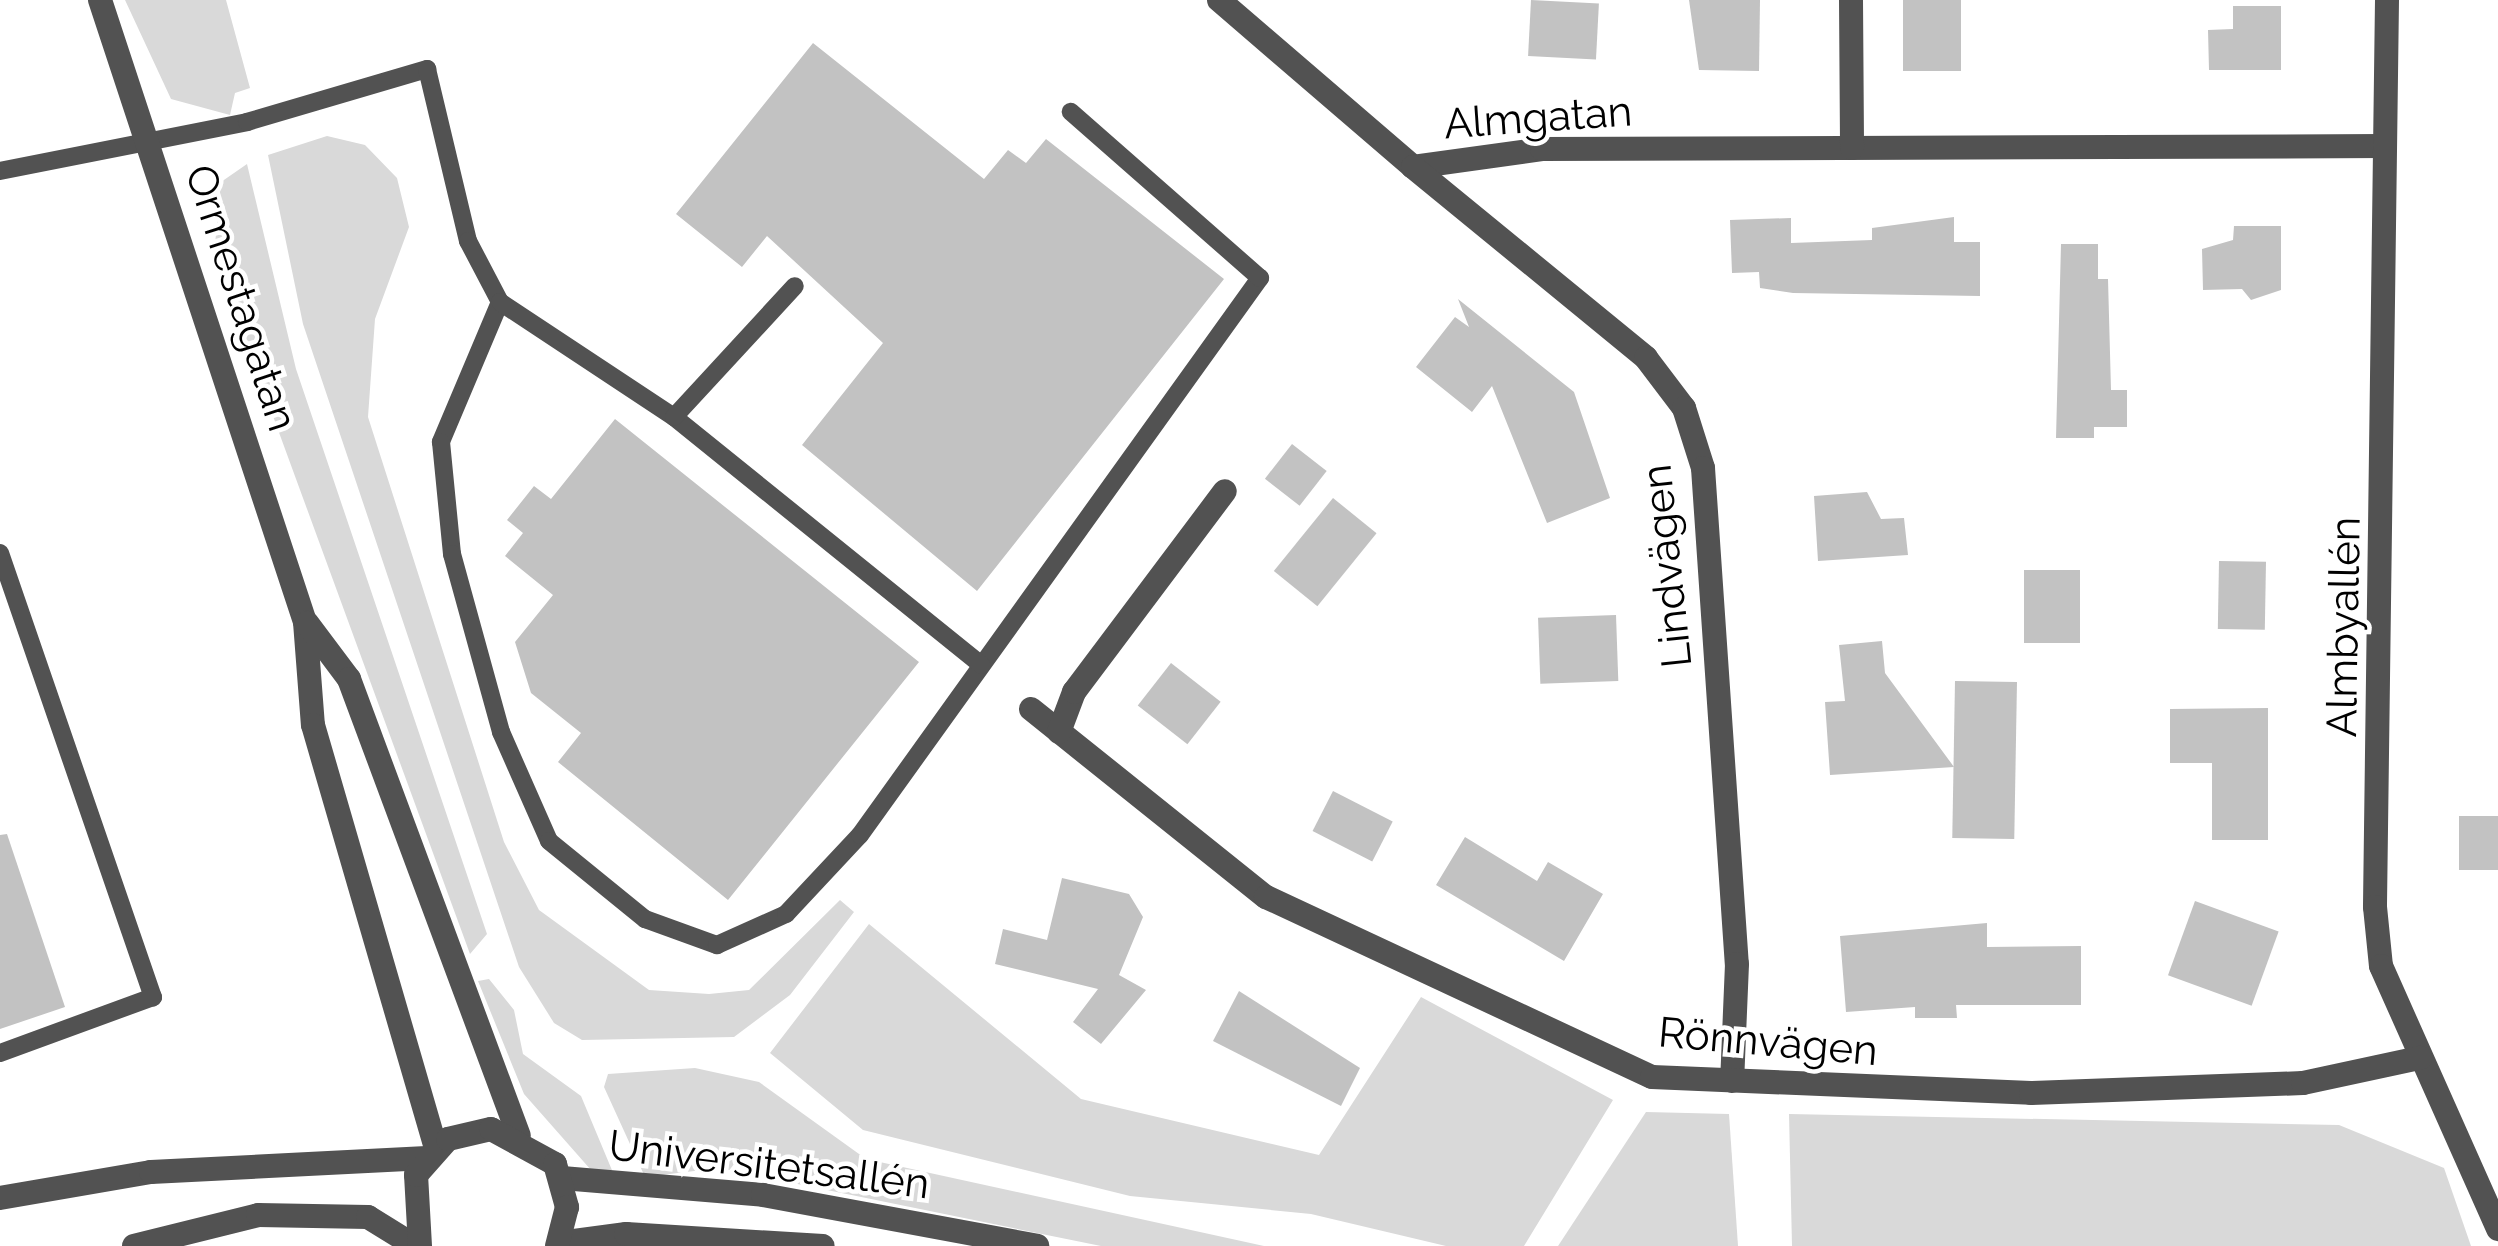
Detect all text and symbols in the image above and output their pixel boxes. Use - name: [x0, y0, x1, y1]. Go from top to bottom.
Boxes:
- street label: Almgatan: [1442, 86, 1634, 150]
- street label: Ormestagatan: [174, 159, 308, 437]
- street label: Lindvägen: [1631, 462, 1703, 670]
- street label: Almbyallén: [2317, 516, 2371, 738]
- street label: Rönnvägen: [1656, 1007, 1880, 1077]
- street label: Universitetsallén: [606, 1120, 932, 1210]

